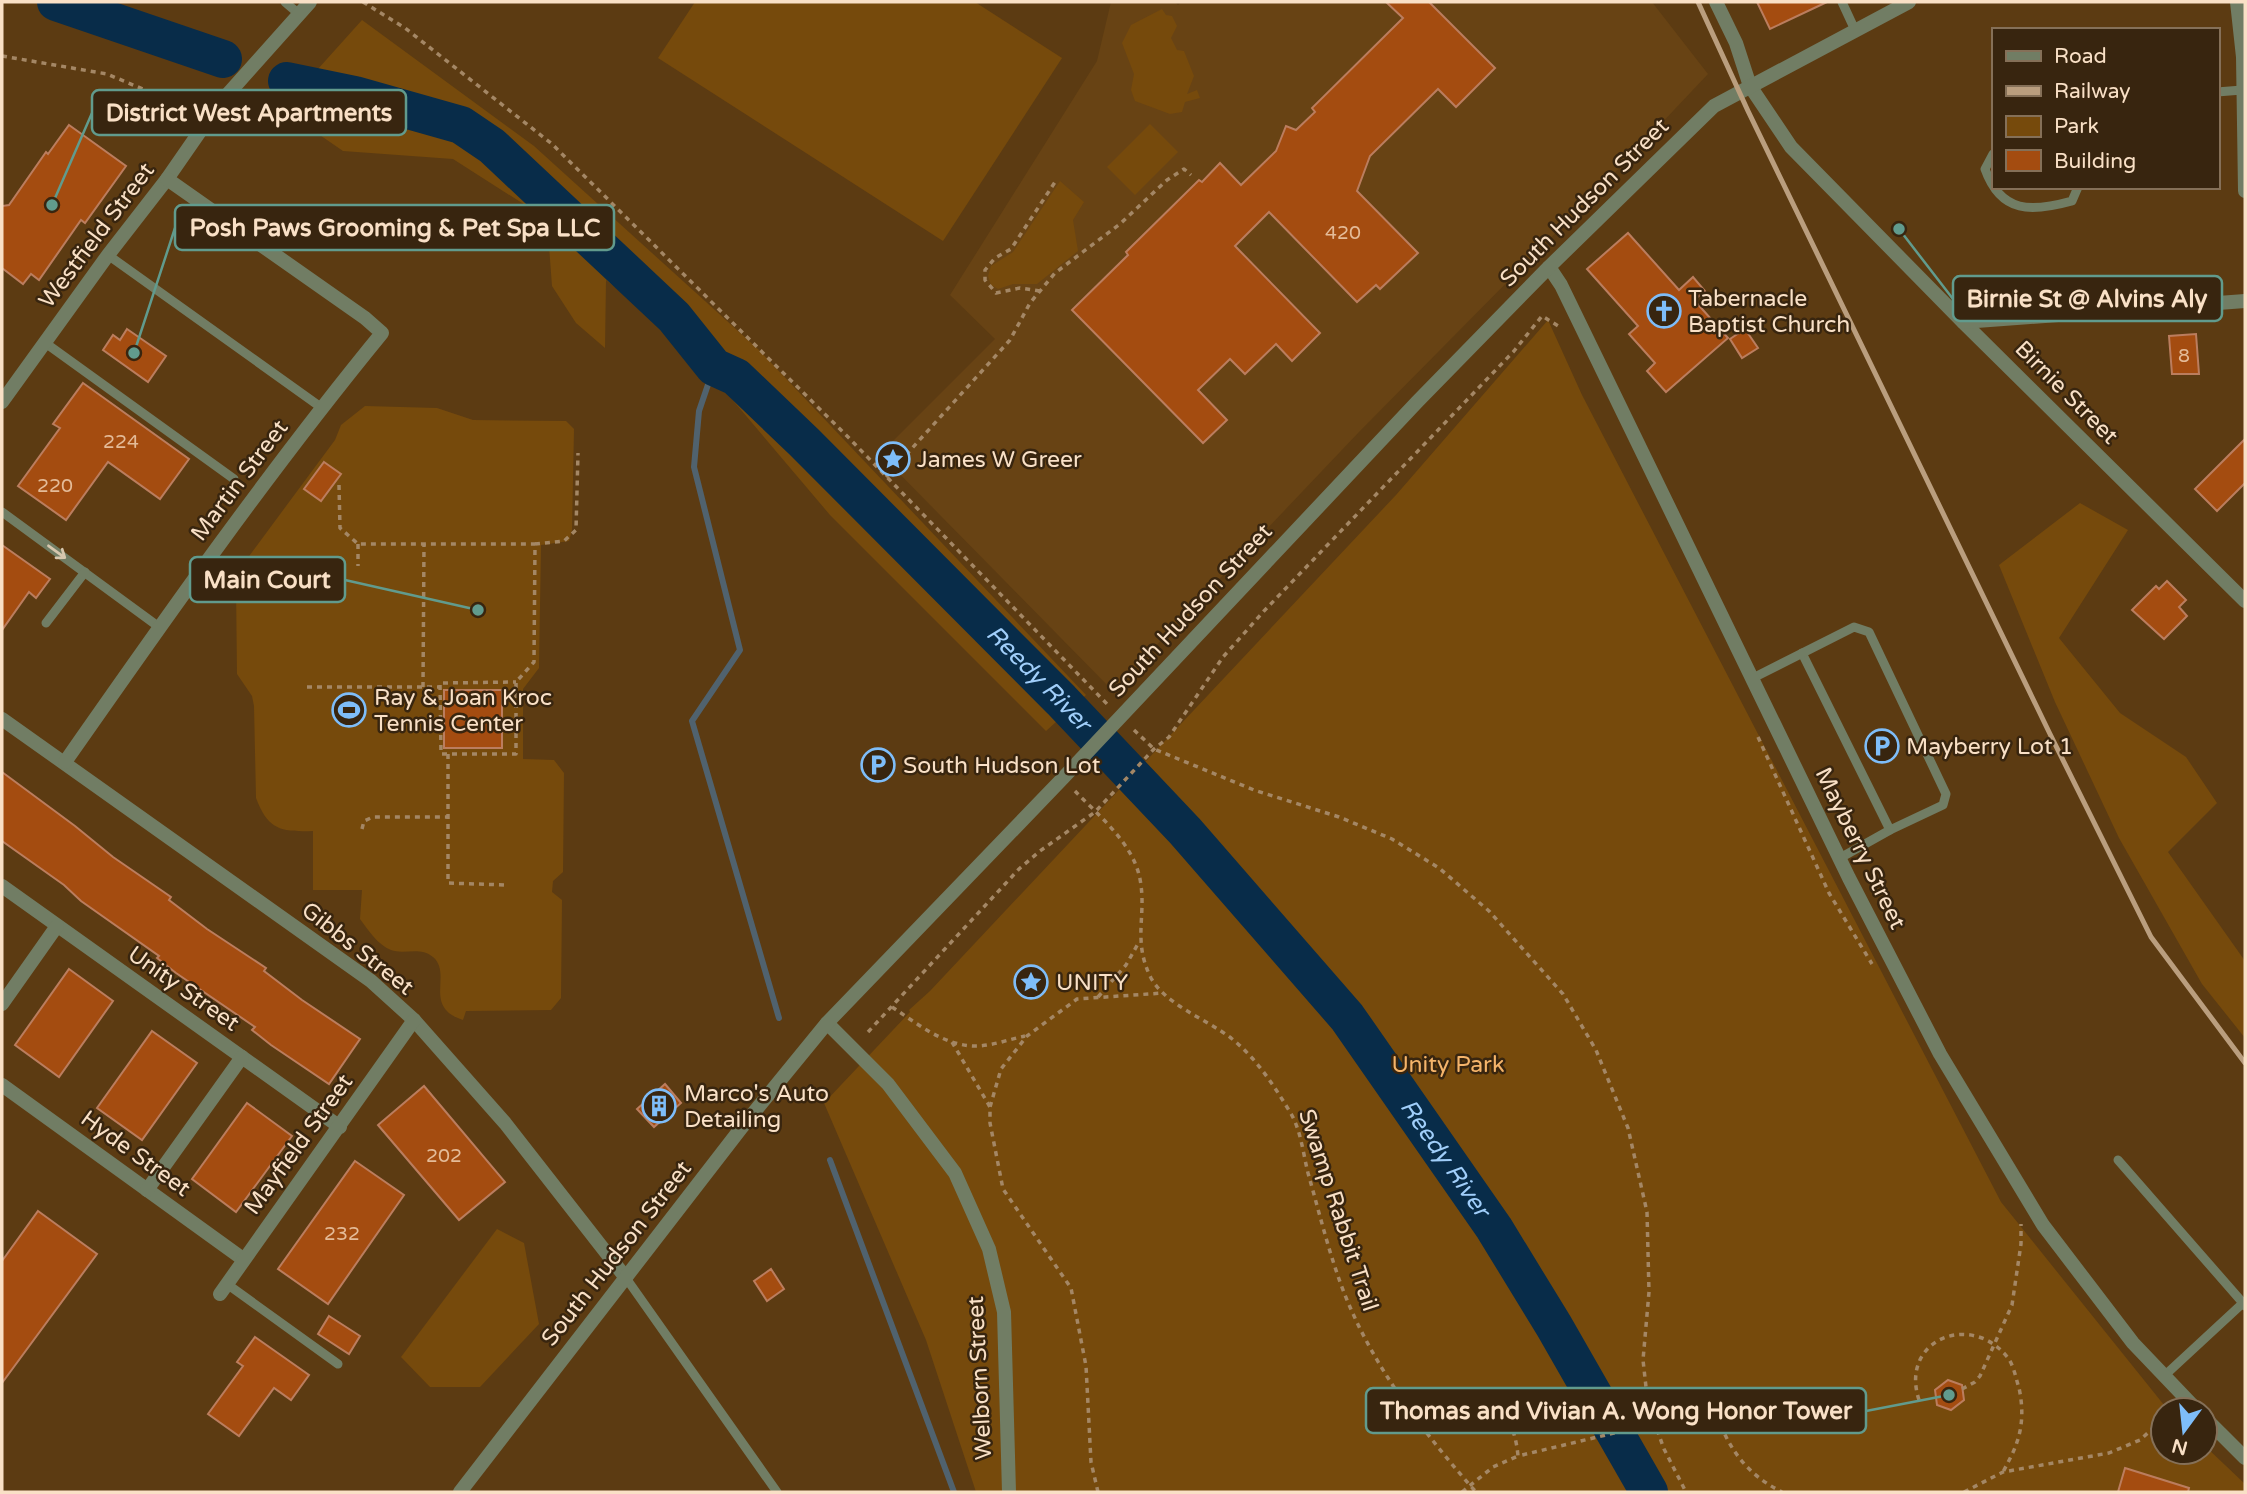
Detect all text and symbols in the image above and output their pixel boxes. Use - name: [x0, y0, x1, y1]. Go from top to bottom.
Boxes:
- legend: [1992, 28, 2219, 189]
- text: Road: [2054, 44, 2107, 69]
- text: Railway: [2054, 79, 2131, 104]
- callout: District West Apartments: [92, 90, 406, 135]
- text: District West Apartments: [106, 99, 392, 128]
- street label: South Hudson Street: [1494, 112, 1675, 293]
- text: Park: [2054, 114, 2099, 139]
- text: Building: [2054, 149, 2136, 174]
- street label: Westfield Street: [33, 157, 161, 314]
- callout: Posh Paws Grooming & Pet Spa LLC: [175, 205, 614, 250]
- text: Posh Paws Grooming & Pet Spa LLC: [190, 214, 601, 243]
- house number: 420: [1325, 222, 1361, 244]
- callout: Birnie St @ Alvins Aly: [1953, 276, 2222, 321]
- place label: Tabernacle Baptist Church: [1688, 285, 1850, 339]
- text: Birnie St @ Alvins Aly: [1967, 285, 2208, 314]
- church icon: Tabernacle Baptist Church: [1645, 292, 1683, 330]
- street label: Birnie Street: [2009, 335, 2124, 450]
- house number: 8: [2178, 345, 2190, 367]
- street label: Martin Street: [185, 414, 294, 547]
- house number: 224: [103, 431, 139, 453]
- place icon: James W Greer: [874, 440, 912, 478]
- place label: James W Greer: [917, 446, 1082, 474]
- house number: 220: [37, 475, 73, 497]
- street label: South Hudson Street: [1103, 518, 1279, 703]
- one-way arrow: [47, 545, 66, 559]
- callout: Main Court: [190, 557, 345, 602]
- text: Main Court: [203, 566, 332, 595]
- water label: Reedy River: [980, 619, 1099, 739]
- place label: Ray & Joan Kroc Tennis Center: [374, 684, 552, 738]
- sports icon: Ray & Joan Kroc Tennis Center: [330, 691, 368, 729]
- parking icon: Mayberry Lot 1: [1863, 727, 1901, 765]
- place label: Mayberry Lot 1: [1906, 733, 2073, 761]
- parking icon: South Hudson Lot: [859, 746, 897, 784]
- place label: South Hudson Lot: [903, 752, 1101, 780]
- street label: Mayberry Street: [1809, 763, 1911, 934]
- street label: Gibbs Street: [296, 896, 419, 1001]
- street label: Unity Street: [122, 940, 245, 1038]
- place icon: UNITY: [1012, 963, 1050, 1001]
- place label: UNITY: [1056, 969, 1128, 997]
- park label: Unity Park: [1392, 1051, 1504, 1079]
- street label: Mayfield Street: [238, 1069, 359, 1220]
- place label: Marco's Auto Detailing: [684, 1080, 829, 1134]
- building icon: Marco's Auto Detailing: [640, 1087, 678, 1125]
- water label: Reedy River: [1394, 1094, 1497, 1225]
- street label: Hyde Street: [75, 1105, 196, 1203]
- street label: Swamp Rabbit Trail: [1292, 1106, 1384, 1315]
- house number: 202: [426, 1145, 462, 1167]
- street label: South Hudson Street: [536, 1155, 698, 1352]
- house number: 232: [324, 1223, 360, 1245]
- street label: Welborn Street: [962, 1295, 998, 1461]
- callout: Thomas and Vivian A. Wong Honor Tower: [1366, 1388, 1866, 1433]
- north arrow: [2149, 1396, 2219, 1466]
- text: Thomas and Vivian A. Wong Honor Tower: [1379, 1397, 1853, 1426]
- text: N: [2170, 1434, 2190, 1459]

